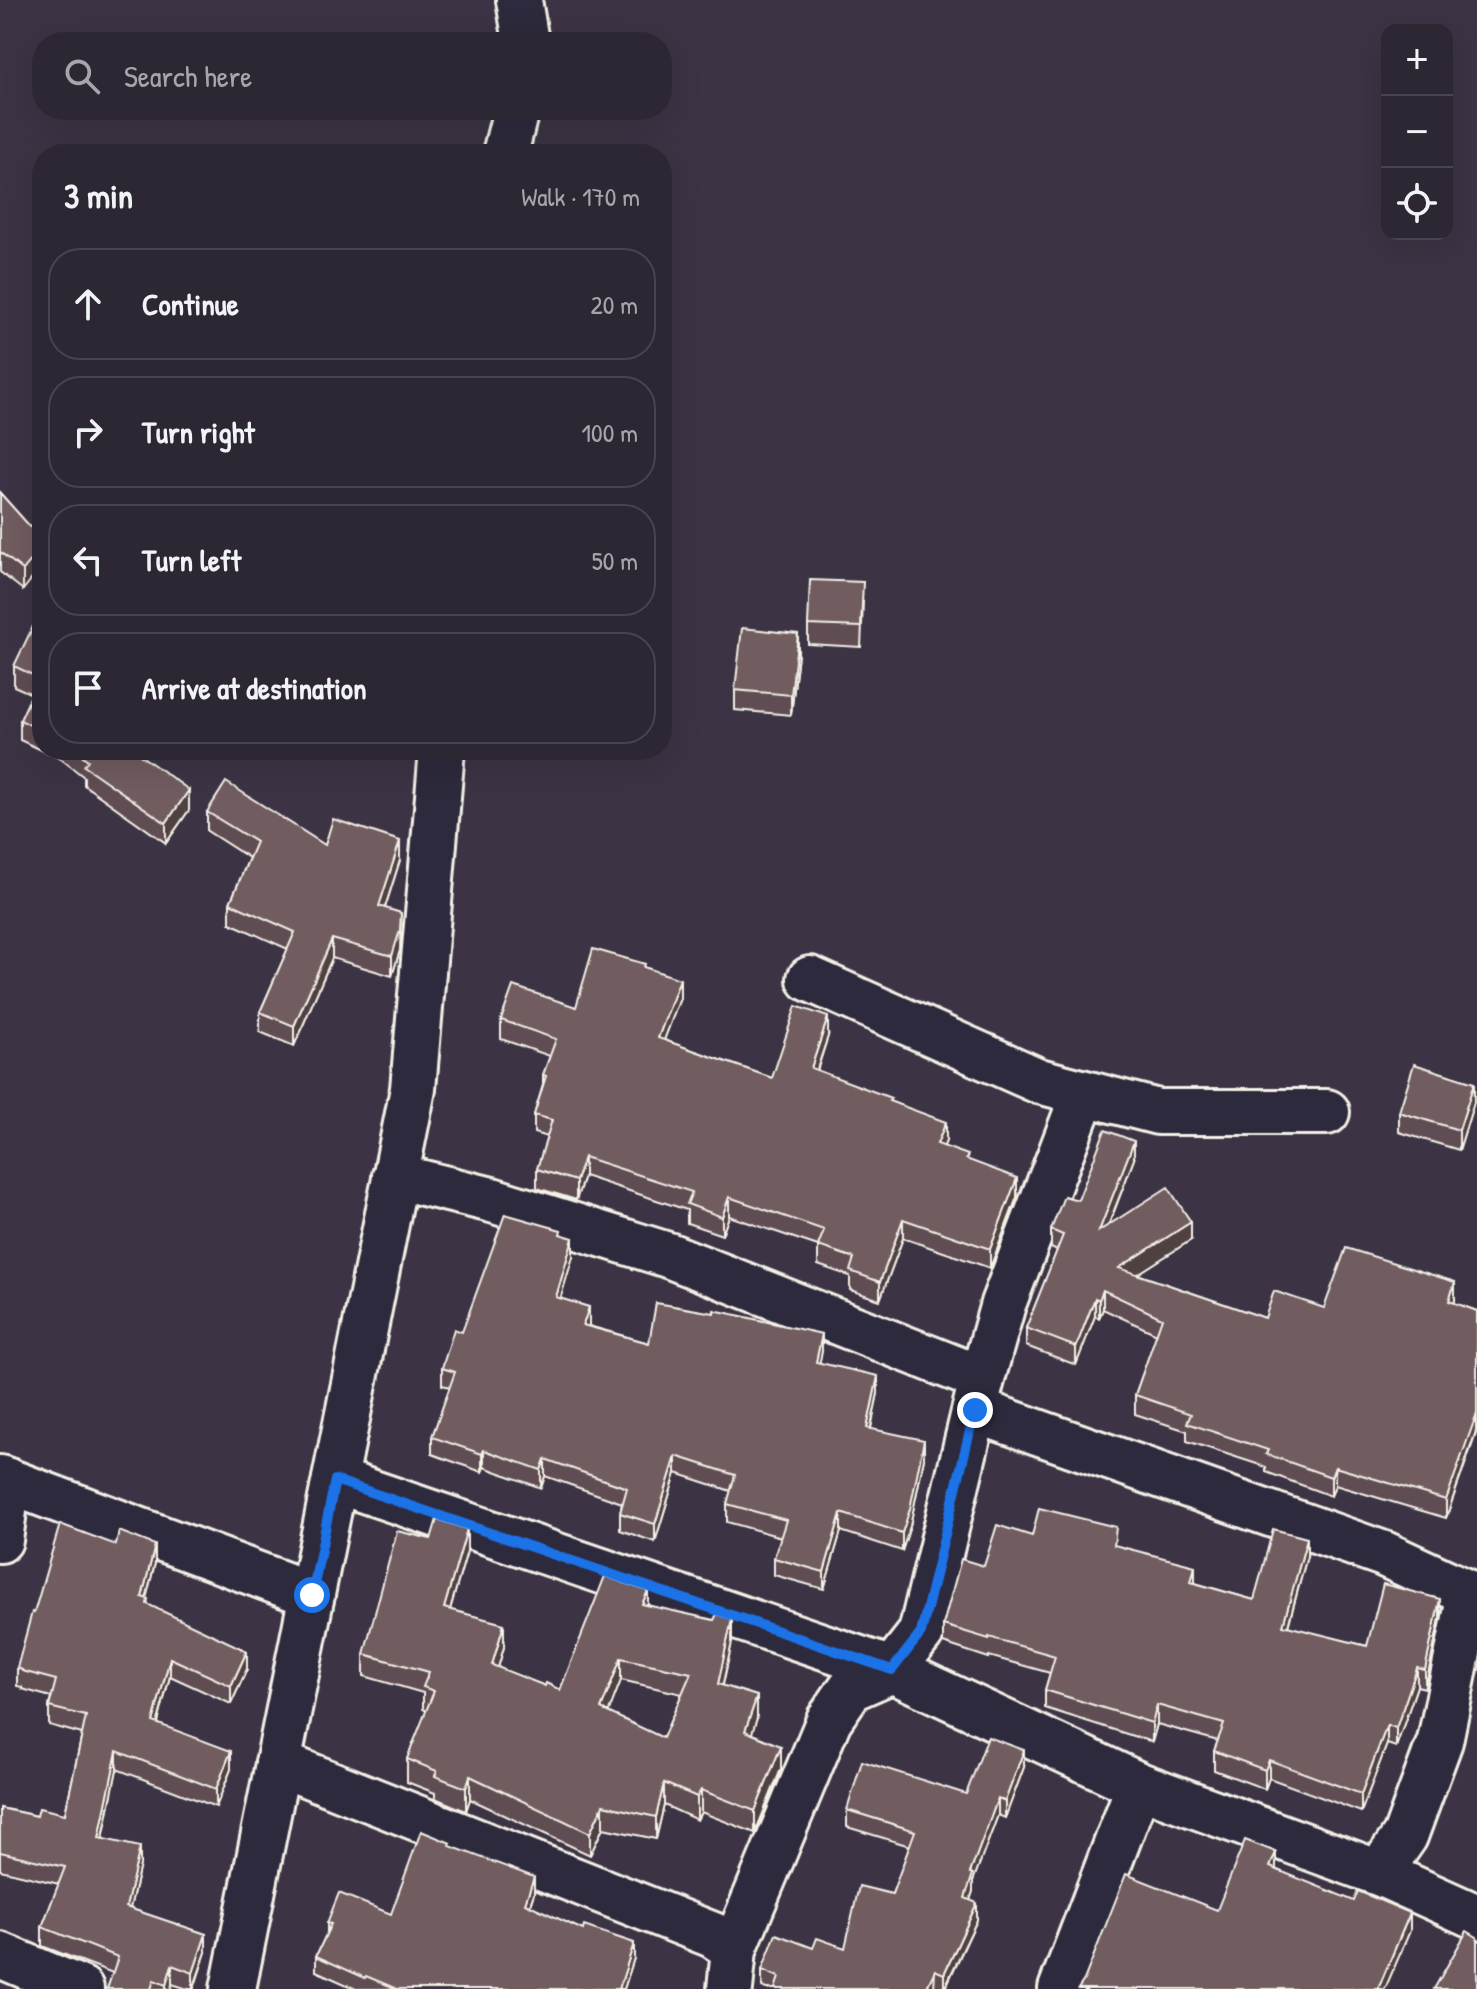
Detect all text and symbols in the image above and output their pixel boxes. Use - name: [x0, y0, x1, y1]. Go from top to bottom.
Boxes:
- map controls: [1381, 24, 1453, 240]
- button: +: [1381, 24, 1453, 96]
- search box: [32, 32, 672, 120]
- icon: search: [60, 54, 104, 98]
- text: Search here: [124, 56, 252, 96]
- button: −: [1381, 96, 1453, 168]
- button: locate: [1381, 168, 1453, 240]
- text: 3 min: [64, 173, 133, 219]
- text: Walk · 170 m: [521, 179, 640, 214]
- icon: ahead: [66, 282, 110, 326]
- text: Continue: [142, 284, 239, 324]
- text: 20 m: [591, 287, 638, 322]
- icon: right: [66, 410, 110, 454]
- text: Turn right: [142, 412, 255, 452]
- text: 100 m: [582, 415, 638, 450]
- icon: left: [66, 538, 110, 582]
- text: Turn left: [142, 540, 241, 580]
- text: 50 m: [592, 543, 638, 578]
- icon: arrive: [66, 666, 110, 710]
- text: Arrive at destination: [142, 668, 367, 708]
- route end: [957, 1392, 993, 1428]
- route start: [294, 1577, 330, 1613]

